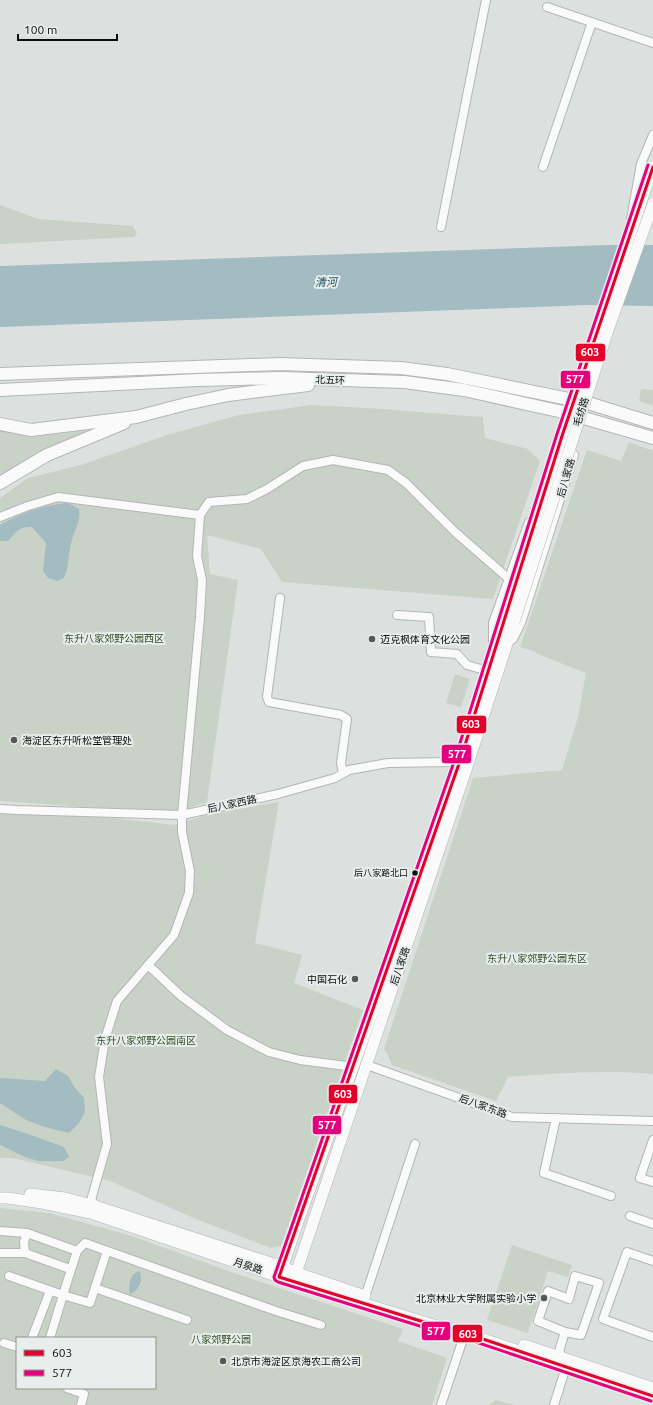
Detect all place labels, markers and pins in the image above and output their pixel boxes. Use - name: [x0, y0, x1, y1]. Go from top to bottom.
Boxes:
- marker: 迈克枫体育文化公园: [367, 634, 377, 644]
- place label: 迈克枫体育文化公园: [380, 634, 470, 645]
- marker: 海淀区东升听松堂管理处: [9, 735, 19, 745]
- place label: 海淀区东升听松堂管理处: [22, 735, 132, 746]
- place label: 后八家路北口: [354, 868, 408, 878]
- marker: 后八家路北口: [410, 868, 420, 878]
- place label: 中国石化: [307, 974, 347, 985]
- marker: 中国石化: [350, 974, 360, 984]
- place label: 北京林业大学附属实验小学: [416, 1293, 536, 1304]
- marker: 北京林业大学附属实验小学: [539, 1293, 549, 1303]
- marker: 北京市海淀区京海农工商公司: [218, 1356, 228, 1366]
- place label: 北京市海淀区京海农工商公司: [231, 1356, 361, 1367]

